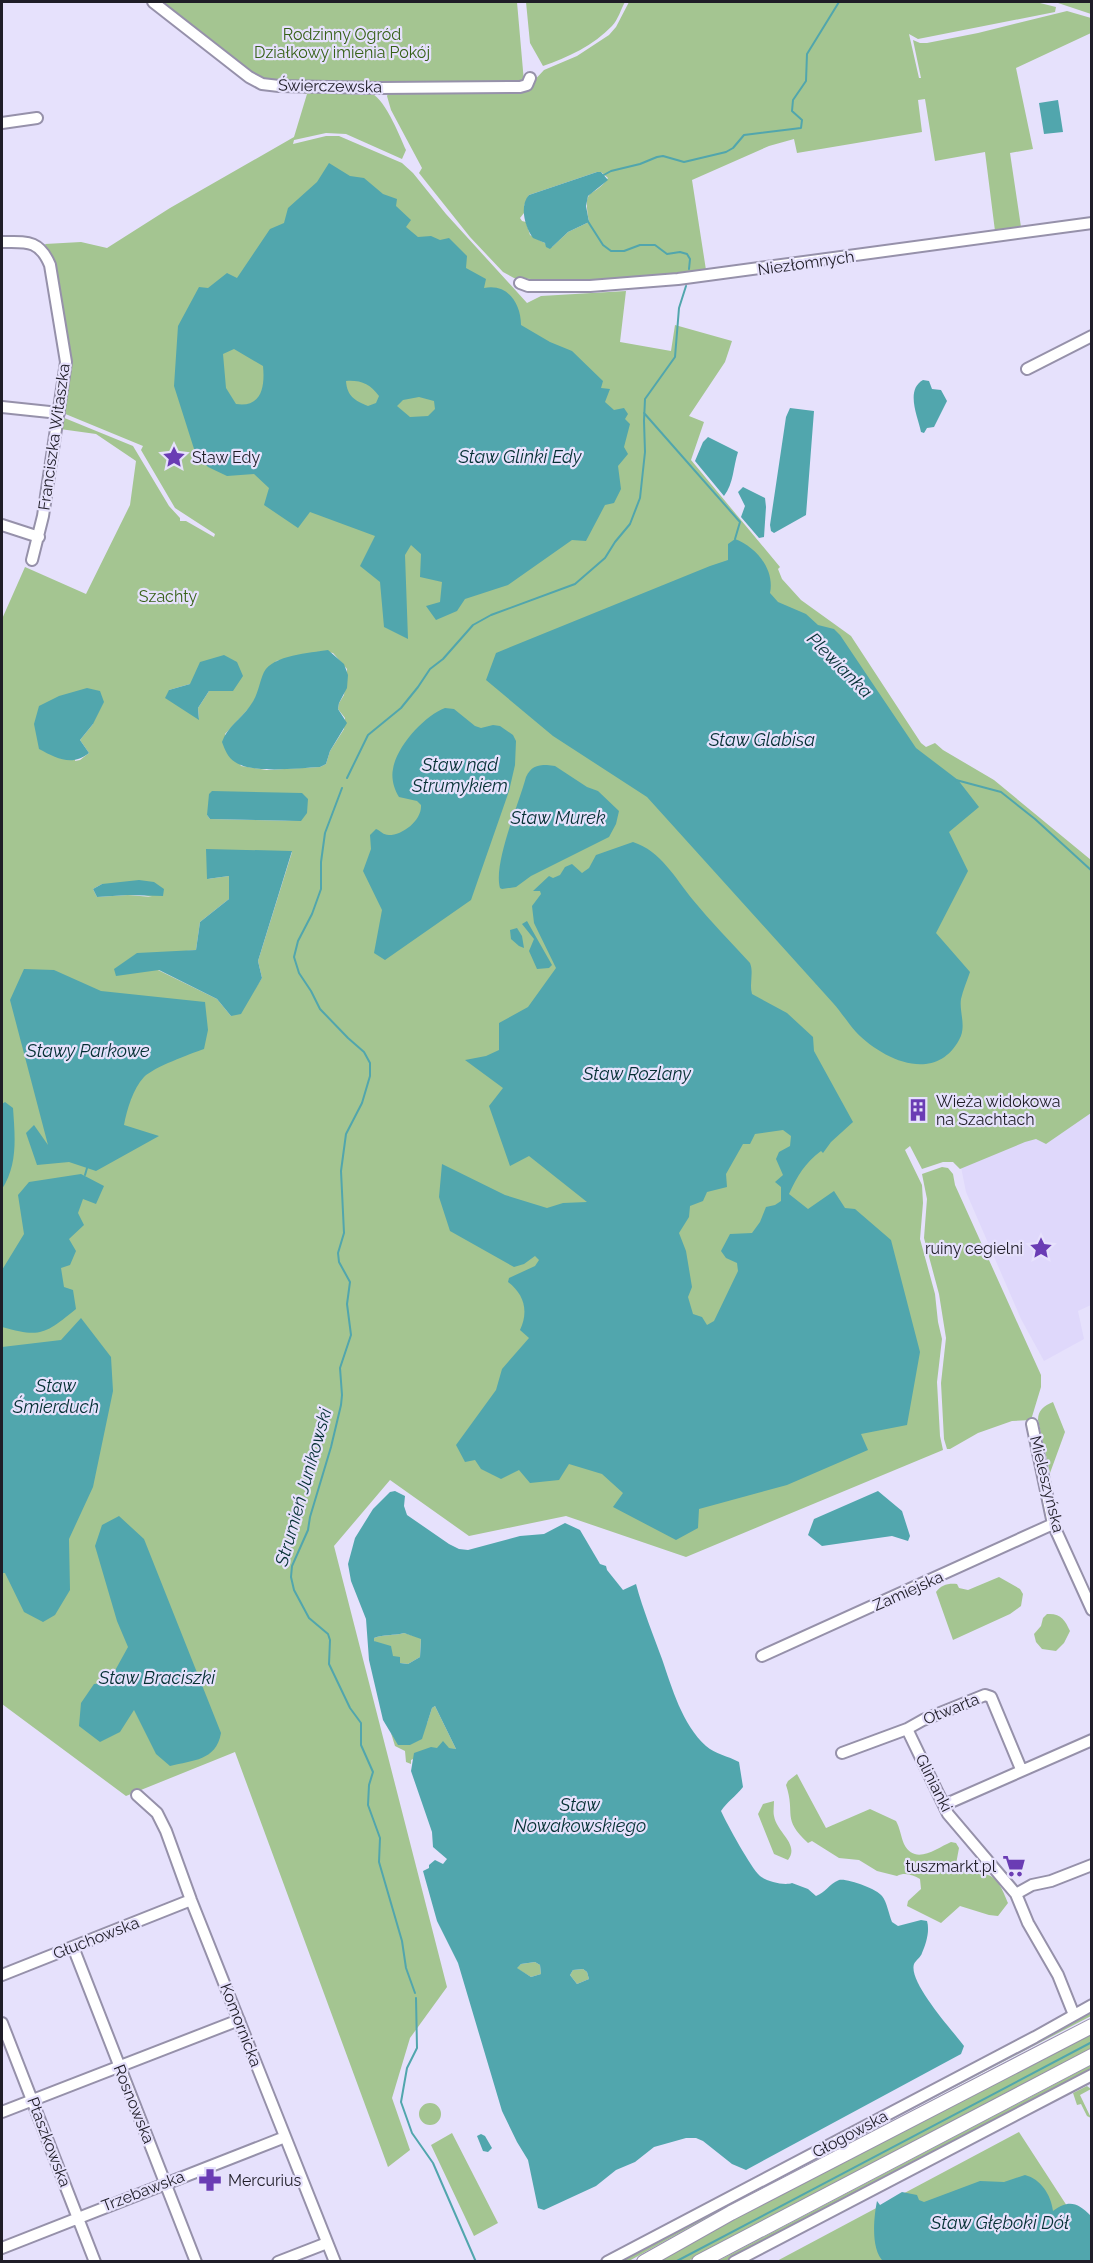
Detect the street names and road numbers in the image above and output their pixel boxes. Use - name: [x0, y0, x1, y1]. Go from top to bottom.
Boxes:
- street label: Świerczewska: [278, 75, 382, 96]
- street label: Niezłomnych: [756, 247, 856, 279]
- street label: Franciszka Witaszka: [34, 362, 74, 512]
- street label: Mieleszyńska: [1026, 1434, 1068, 1534]
- street label: Zamiejska: [870, 1567, 946, 1615]
- street label: Otwarta: [920, 1689, 982, 1729]
- street label: Glinianki: [911, 1751, 957, 1815]
- street label: Głuchowska: [50, 1913, 142, 1963]
- street label: Komornicka: [216, 1981, 266, 2069]
- street label: Rosnowska: [110, 2062, 158, 2146]
- street label: Ptaszkowska: [23, 2094, 75, 2190]
- street label: Głogowska: [809, 2106, 891, 2162]
- street label: Trzebawska: [99, 2167, 187, 2215]

